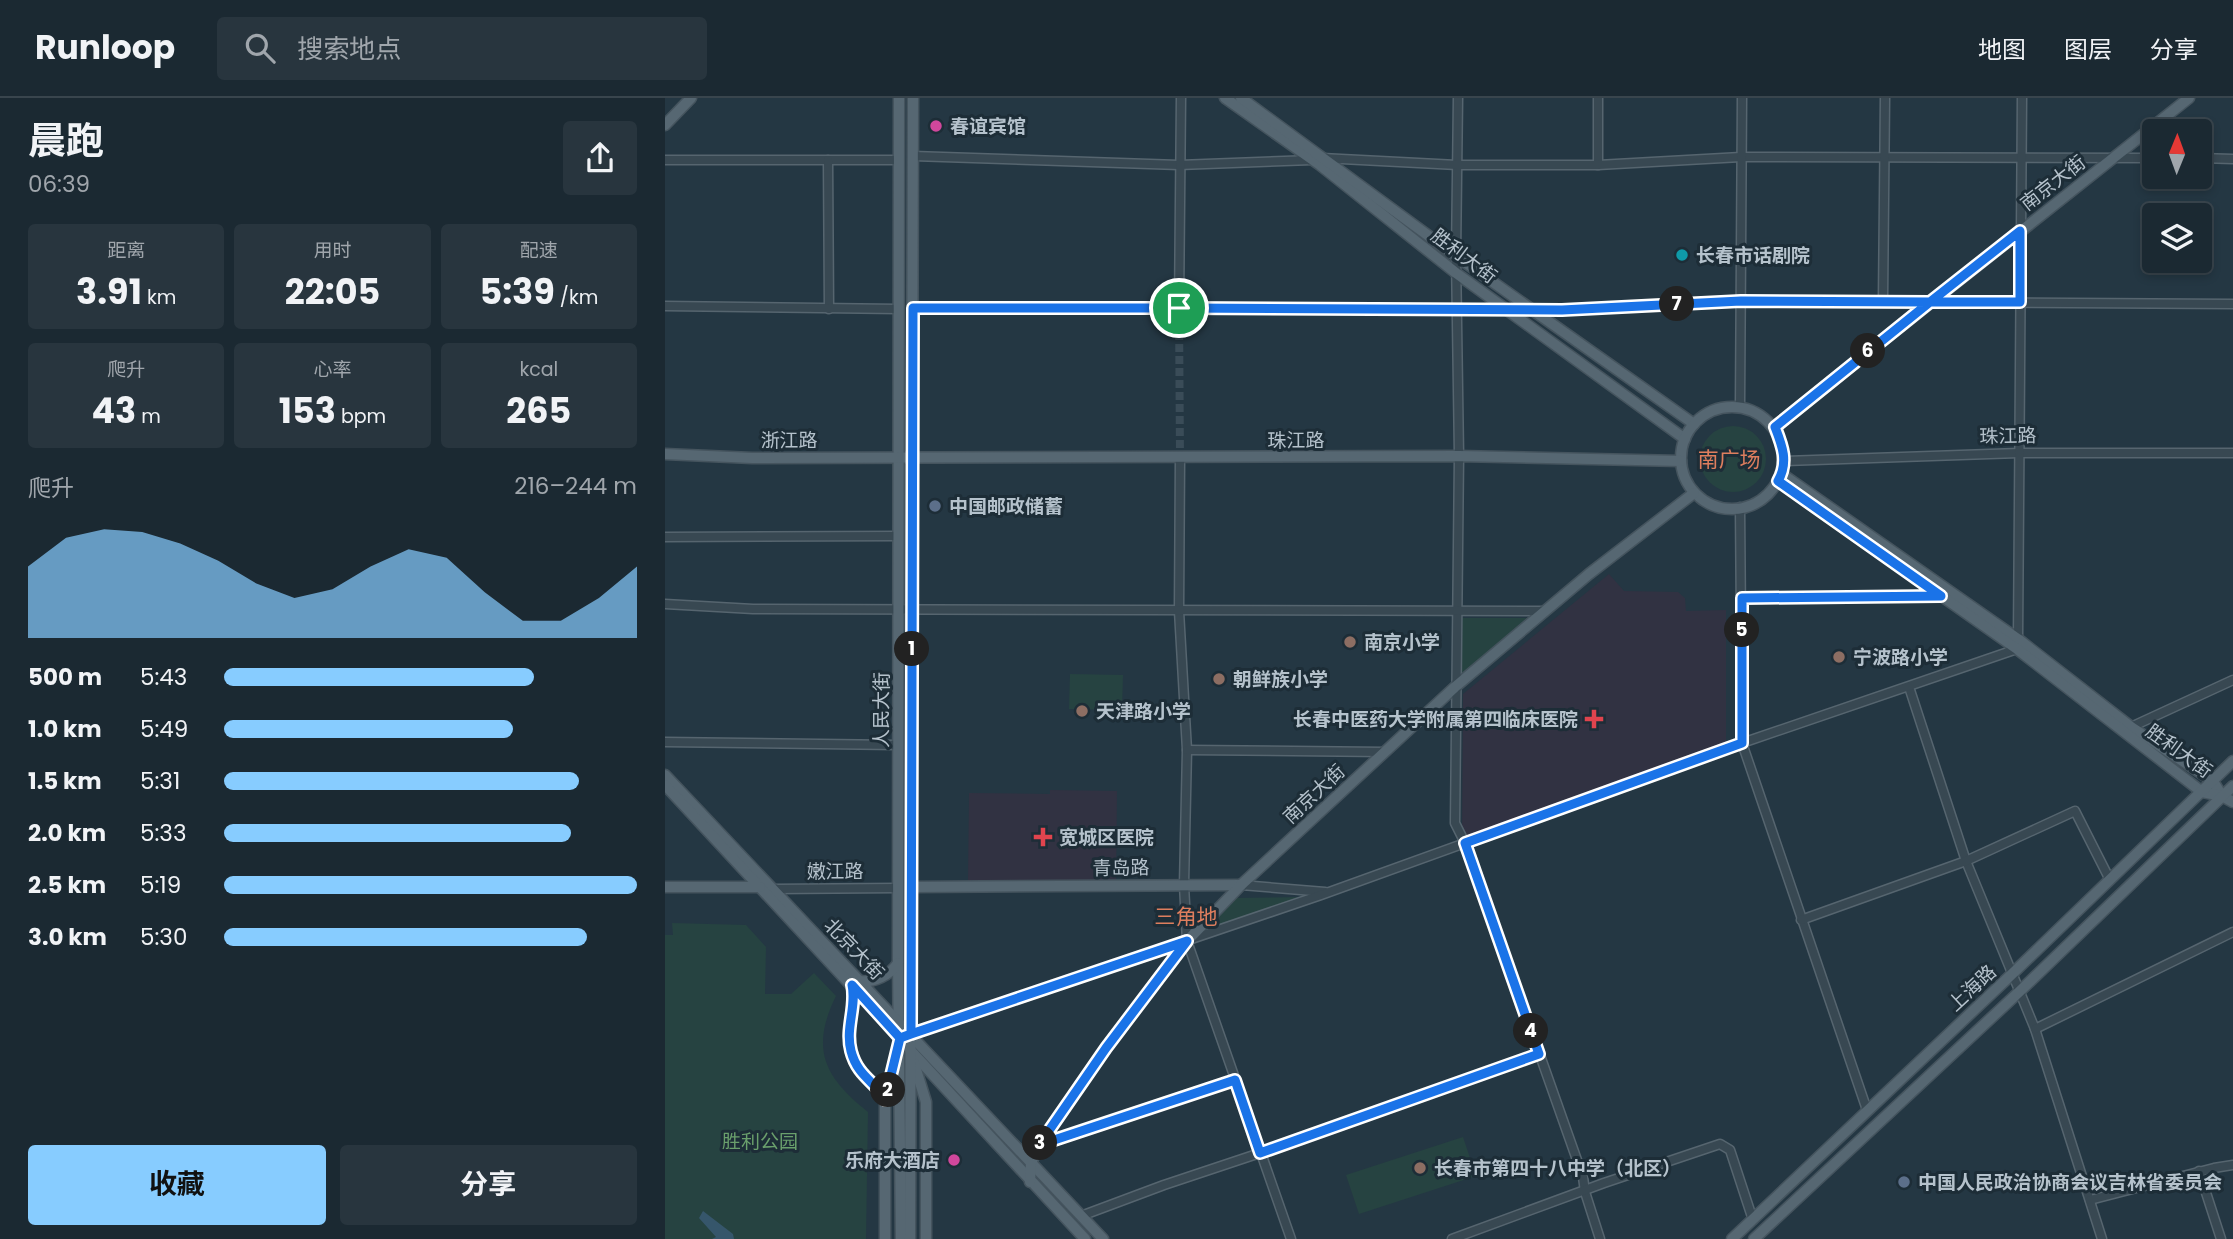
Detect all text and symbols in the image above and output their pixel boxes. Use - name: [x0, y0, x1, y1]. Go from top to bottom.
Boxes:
- search box: [217, 17, 707, 80]
- text: Runloop: [35, 24, 175, 71]
- icon: search: [241, 29, 279, 67]
- text: 搜索地点: [297, 31, 401, 67]
- text: 地图: [1978, 33, 2026, 66]
- text: 图层: [2064, 33, 2112, 66]
- text: 分享: [2150, 33, 2198, 66]
- place label: 春谊宾馆: [950, 113, 1026, 140]
- text: 晨跑: [28, 114, 104, 167]
- marker: 春谊宾馆: [928, 118, 944, 134]
- north arrow: [2142, 119, 2212, 189]
- map controls: [2142, 119, 2212, 273]
- button: share: [563, 121, 637, 195]
- street label: 南京大街: [2015, 149, 2091, 217]
- text: 06:39: [28, 168, 90, 200]
- button: layers: [2142, 203, 2212, 273]
- street label: 胜利大街: [1426, 222, 1502, 290]
- text: 距离: [107, 237, 145, 264]
- text: 用时: [313, 237, 352, 264]
- text: 配速: [520, 237, 558, 264]
- place label: 长春市话剧院: [1696, 242, 1810, 269]
- marker: 长春市话剧院: [1674, 247, 1690, 263]
- text: 3.91: [76, 267, 142, 316]
- text: 22:05: [285, 267, 380, 316]
- text: 5:39: [479, 267, 555, 316]
- pin: [1149, 278, 1209, 338]
- text: km: [142, 284, 176, 311]
- text: /km: [555, 284, 598, 311]
- pin: 7: [1660, 286, 1695, 322]
- icon: arrive: [1160, 289, 1198, 327]
- text: 7: [1671, 290, 1682, 317]
- pin: 6: [1851, 334, 1885, 368]
- text: 6: [1861, 337, 1874, 364]
- text: 爬升: [107, 356, 145, 383]
- text: 心率: [313, 356, 352, 383]
- text: kcal: [519, 356, 558, 383]
- text: 43: [91, 386, 136, 435]
- text: 153: [279, 386, 336, 435]
- text: 265: [506, 386, 571, 435]
- text: m: [136, 403, 161, 430]
- text: bpm: [336, 403, 386, 430]
- street label: 珠江路: [1979, 422, 2037, 450]
- street label: 浙江路: [760, 427, 818, 454]
- street label: 珠江路: [1267, 427, 1325, 454]
- district label: 南广场: [1698, 445, 1761, 474]
- text: 216–244 m: [514, 470, 637, 502]
- text: 爬升: [28, 472, 74, 504]
- place label: 中国邮政储蓄: [949, 493, 1063, 520]
- marker: 中国邮政储蓄: [927, 498, 943, 514]
- pin: 5: [1725, 612, 1759, 648]
- text: 5: [1735, 616, 1748, 643]
- place label: 南京小学: [1364, 629, 1440, 656]
- pin: 1: [895, 632, 929, 666]
- marker: 南京小学: [1342, 634, 1358, 650]
- text: 1: [908, 635, 915, 662]
- place label: 宁波路小学: [1853, 644, 1948, 671]
- marker: 宁波路小学: [1831, 649, 1847, 665]
- text: 500 m: [28, 661, 102, 693]
- text: 5:43: [140, 661, 187, 693]
- place label: 朝鲜族小学: [1233, 666, 1328, 693]
- marker: 朝鲜族小学: [1211, 671, 1227, 687]
- street label: 人民大街: [868, 672, 895, 748]
- place label: 天津路小学: [1096, 698, 1191, 725]
- marker: 天津路小学: [1074, 703, 1090, 719]
- place label: 长春中医药大学附属第四临床医院: [1293, 706, 1578, 733]
- marker: 长春中医药大学附属第四临床医院: [1584, 709, 1604, 729]
- text: 1.0 km: [28, 713, 102, 745]
- text: 5:49: [140, 713, 188, 745]
- street label: 胜利大街: [2140, 718, 2218, 784]
- street label: 南京大街: [1277, 758, 1351, 830]
- text: 1.5 km: [28, 765, 102, 797]
- text: 5:31: [140, 765, 180, 797]
- text: 2.0 km: [28, 817, 106, 849]
- text: 5:33: [140, 817, 186, 849]
- place label: 宽城区医院: [1059, 824, 1154, 851]
- marker: 宽城区医院: [1033, 827, 1053, 847]
- street label: 青岛路: [1092, 854, 1150, 882]
- street label: 嫩江路: [806, 858, 864, 885]
- text: 2.5 km: [28, 869, 106, 901]
- text: 5:19: [140, 869, 181, 901]
- district label: 三角地: [1155, 902, 1218, 931]
- street label: 北京大街: [818, 912, 890, 986]
- text: 3.0 km: [28, 921, 107, 953]
- text: 5:30: [140, 921, 187, 953]
- street label: 上海路: [1942, 959, 2002, 1017]
- pin: 4: [1513, 1014, 1549, 1048]
- text: 4: [1524, 1017, 1537, 1044]
- pin: 2: [871, 1072, 906, 1108]
- text: 2: [882, 1076, 893, 1103]
- pin: 3: [1023, 1126, 1057, 1160]
- park label: 胜利公园: [722, 1128, 798, 1155]
- text: 3: [1034, 1129, 1045, 1156]
- button: 收藏: [28, 1145, 326, 1225]
- button: 分享: [340, 1145, 637, 1225]
- place label: 乐府大酒店: [845, 1147, 940, 1174]
- marker: 乐府大酒店: [946, 1152, 962, 1168]
- place label: 长春市第四十八中学（北区）: [1434, 1155, 1681, 1182]
- marker: 长春市第四十八中学（北区）: [1412, 1160, 1428, 1176]
- place label: 中国人民政治协商会议吉林省委员会: [1918, 1169, 2222, 1196]
- marker: 中国人民政治协商会议吉林省委员会: [1896, 1174, 1912, 1190]

